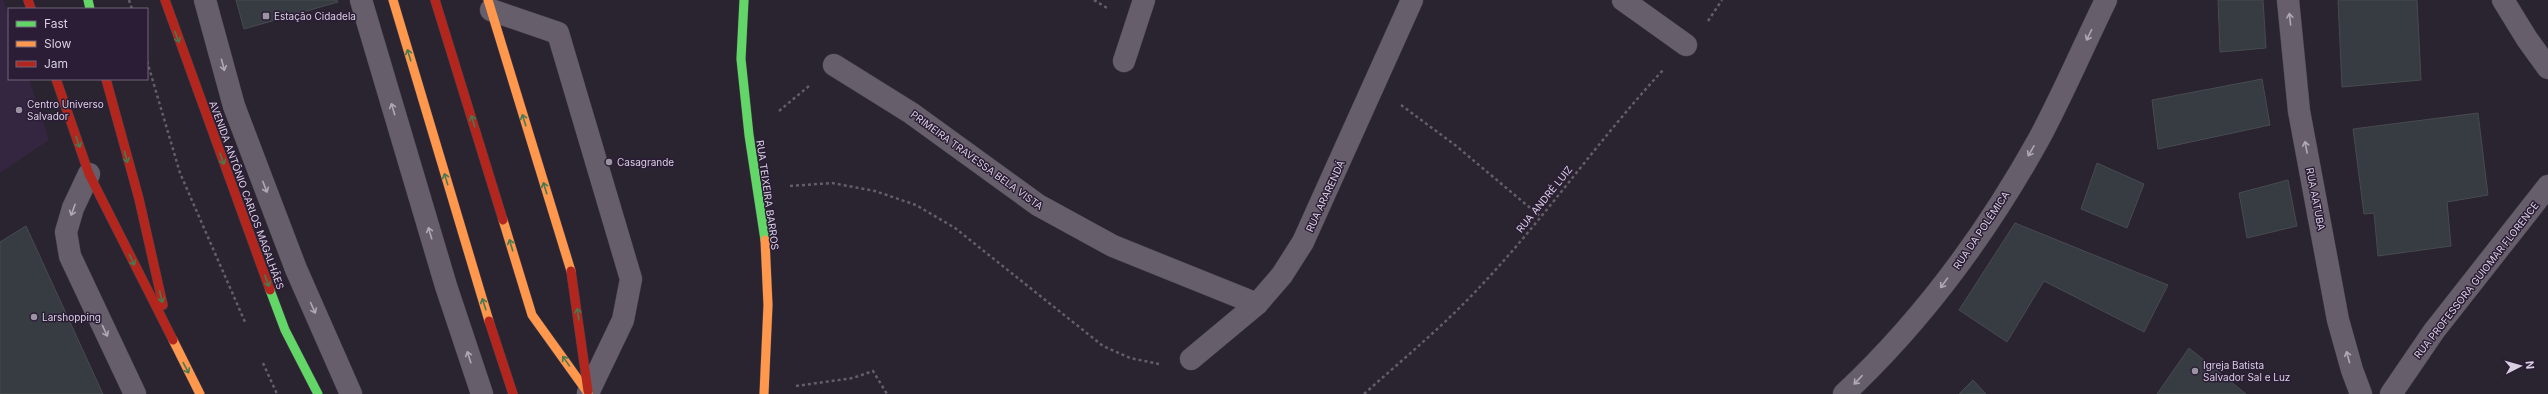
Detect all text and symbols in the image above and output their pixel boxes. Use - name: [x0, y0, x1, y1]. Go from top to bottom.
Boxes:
- legend: [8, 8, 148, 80]
- place label: Estação Cidadela: [274, 10, 356, 22]
- marker: Estação Cidadela: [261, 11, 271, 21]
- one-way arrow: [2286, 13, 2293, 26]
- text: Fast: [44, 16, 68, 31]
- one-way arrow: [2085, 29, 2092, 41]
- one-way arrow: [173, 31, 181, 43]
- text: Slow: [44, 36, 72, 51]
- one-way arrow: [405, 49, 412, 62]
- text: Jam: [44, 56, 68, 71]
- one-way arrow: [219, 58, 227, 71]
- place label: Centro Universo Salvador: [27, 98, 104, 122]
- street label: AVENIDA ANTÔNIO CARLOS MAGALHÃES: [207, 99, 288, 291]
- one-way arrow: [389, 102, 396, 115]
- marker: Centro Universo Salvador: [14, 105, 24, 115]
- street label: PRIMEIRA TRAVESSA BELA VISTA: [909, 108, 1045, 212]
- one-way arrow: [520, 114, 527, 127]
- one-way arrow: [469, 115, 476, 128]
- one-way arrow: [75, 136, 82, 149]
- street label: RUA TEIXEIRA BARROS: [754, 139, 782, 251]
- one-way arrow: [2302, 141, 2310, 154]
- one-way arrow: [2027, 145, 2035, 157]
- one-way arrow: [123, 151, 130, 164]
- one-way arrow: [218, 153, 226, 165]
- place label: Casagrande: [617, 156, 674, 168]
- marker: Casagrande: [604, 157, 614, 167]
- street label: RUA ARARENDÁ: [1302, 158, 1347, 234]
- street label: RUA ANDRÉ LUIZ: [1513, 163, 1575, 235]
- street label: RUA AATUBA: [2304, 167, 2328, 232]
- one-way arrow: [442, 173, 449, 186]
- one-way arrow: [261, 181, 269, 193]
- one-way arrow: [541, 182, 548, 195]
- street label: RUA DA POLÊMICA: [1950, 189, 2012, 271]
- street label: RUA PROFESSORA GUIOMAR FLORENCE: [2411, 199, 2541, 361]
- one-way arrow: [69, 203, 77, 215]
- one-way arrow: [426, 227, 433, 240]
- one-way arrow: [507, 239, 514, 252]
- one-way arrow: [129, 254, 136, 266]
- one-way arrow: [263, 275, 271, 287]
- one-way arrow: [1940, 278, 1949, 289]
- one-way arrow: [158, 290, 166, 303]
- one-way arrow: [480, 297, 487, 310]
- one-way arrow: [310, 302, 317, 314]
- one-way arrow: [574, 308, 582, 321]
- place label: Larshopping: [42, 311, 101, 323]
- marker: Larshopping: [29, 312, 39, 322]
- one-way arrow: [102, 324, 109, 336]
- north arrow: [2500, 346, 2540, 386]
- one-way arrow: [465, 351, 473, 363]
- one-way arrow: [2344, 351, 2351, 364]
- one-way arrow: [562, 356, 570, 367]
- place label: Igreja Batista Salvador Sal e Luz: [2203, 359, 2290, 383]
- text: N: [2523, 360, 2537, 370]
- one-way arrow: [182, 361, 190, 373]
- marker: Igreja Batista Salvador Sal e Luz: [2190, 366, 2200, 376]
- one-way arrow: [1853, 375, 1863, 385]

